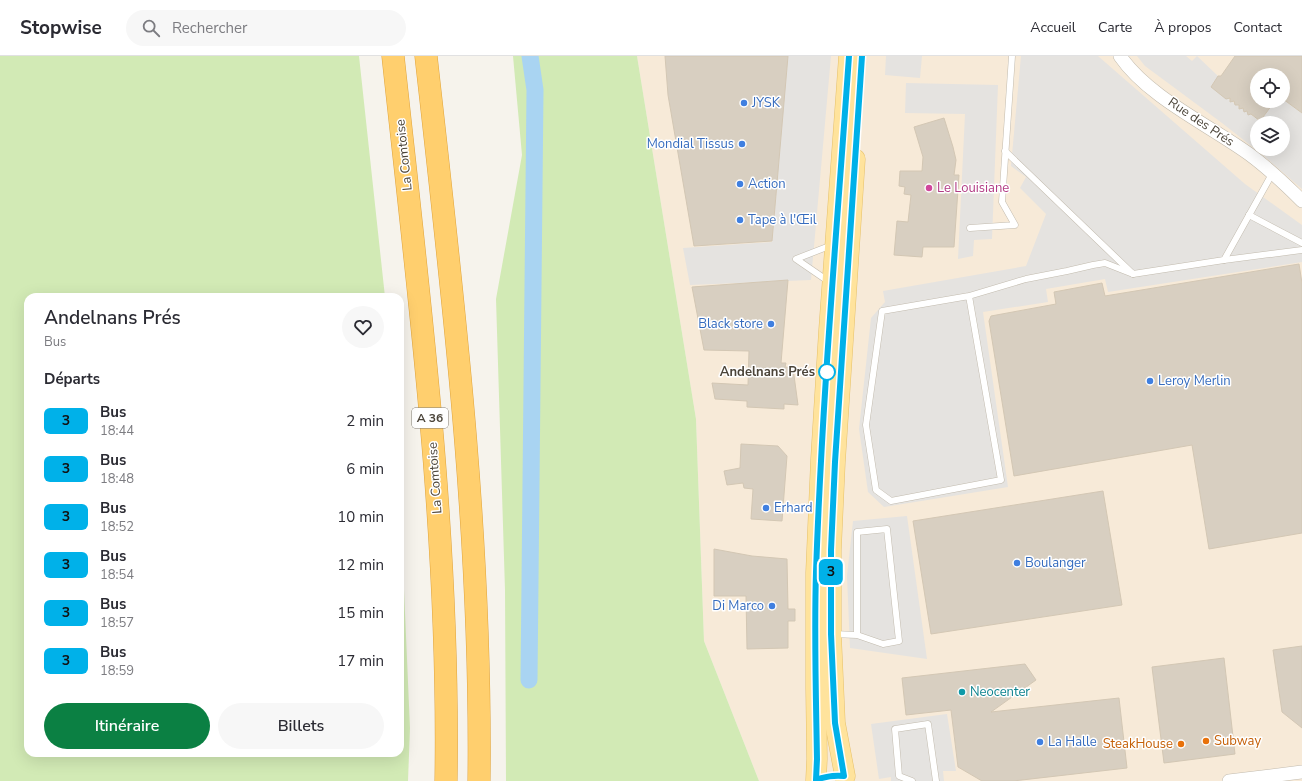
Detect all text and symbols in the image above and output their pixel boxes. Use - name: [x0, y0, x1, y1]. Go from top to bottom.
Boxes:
- search box: [126, 10, 406, 46]
- text: Stopwise: [20, 15, 102, 41]
- icon: search: [140, 17, 162, 39]
- text: Rechercher: [172, 18, 247, 38]
- text: Accueil: [1030, 18, 1076, 37]
- text: Carte: [1098, 18, 1132, 37]
- text: À propos: [1154, 18, 1212, 37]
- text: Contact: [1234, 18, 1282, 37]
- map controls: [1250, 68, 1290, 156]
- button: locate: [1250, 68, 1290, 108]
- street label: Rue des Prés: [1164, 93, 1238, 151]
- place label: JYSK: [751, 94, 781, 112]
- marker: JYSK: [739, 98, 749, 108]
- button: layers: [1250, 116, 1290, 156]
- street label: La Comtoise: [391, 118, 417, 192]
- place label: Mondial Tissus: [647, 135, 734, 153]
- marker: Mondial Tissus: [737, 139, 747, 149]
- place label: Action: [748, 175, 786, 193]
- marker: Action: [735, 179, 745, 189]
- place label: Le Louisiane: [937, 179, 1009, 197]
- marker: Le Louisiane: [924, 183, 934, 193]
- place label: Tape à l'Œil: [748, 211, 817, 229]
- marker: Tape à l'Œil: [735, 215, 745, 225]
- text: Andelnans Prés: [44, 305, 181, 331]
- button: heart: [342, 306, 384, 348]
- place label: Black store: [698, 315, 763, 333]
- marker: Black store: [766, 319, 776, 329]
- text: Bus: [44, 333, 66, 351]
- place label: Andelnans Prés: [720, 363, 815, 381]
- marker: Andelnans Prés: [818, 363, 836, 381]
- text: Départs: [44, 369, 100, 389]
- place label: Leroy Merlin: [1158, 372, 1231, 390]
- marker: Leroy Merlin: [1145, 376, 1155, 386]
- text: Bus: [100, 402, 126, 422]
- road number: A 36: [412, 408, 448, 428]
- text: 3: [62, 411, 70, 430]
- text: 2 min: [346, 411, 384, 431]
- text: 18:44: [100, 422, 134, 440]
- street label: La Comtoise: [424, 441, 446, 514]
- text: Bus: [100, 450, 126, 470]
- text: 3: [62, 459, 70, 478]
- text: 6 min: [346, 459, 384, 479]
- text: 18:48: [100, 470, 134, 488]
- text: Bus: [100, 498, 126, 518]
- place label: Erhard: [774, 499, 813, 517]
- marker: Erhard: [761, 503, 771, 513]
- text: 3: [62, 507, 70, 526]
- text: 10 min: [337, 507, 384, 527]
- text: 18:52: [100, 518, 134, 536]
- text: Bus: [100, 546, 126, 566]
- place label: Boulanger: [1025, 554, 1086, 572]
- text: 3: [62, 555, 70, 574]
- text: 12 min: [337, 555, 384, 575]
- marker: Boulanger: [1012, 558, 1022, 568]
- line badge: 3: [818, 559, 844, 585]
- text: 3: [827, 562, 835, 581]
- text: 18:54: [100, 566, 134, 584]
- text: Bus: [100, 594, 126, 614]
- place label: Di Marco: [712, 597, 764, 615]
- marker: Di Marco: [767, 601, 777, 611]
- text: 3: [62, 603, 70, 622]
- text: 15 min: [337, 603, 384, 623]
- text: 18:57: [100, 614, 134, 632]
- text: Bus: [100, 642, 126, 662]
- text: 3: [62, 651, 70, 670]
- text: 17 min: [337, 651, 384, 671]
- text: 18:59: [100, 662, 134, 680]
- place label: Neocenter: [970, 683, 1030, 701]
- marker: Neocenter: [957, 687, 967, 697]
- button: Itinéraire: [44, 703, 210, 749]
- button: Billets: [218, 703, 384, 749]
- place label: Subway: [1214, 732, 1261, 750]
- place label: La Halle: [1048, 733, 1097, 751]
- place label: SteakHouse: [1103, 735, 1173, 753]
- marker: Subway: [1201, 736, 1211, 746]
- marker: La Halle: [1035, 737, 1045, 747]
- marker: SteakHouse: [1176, 739, 1186, 749]

